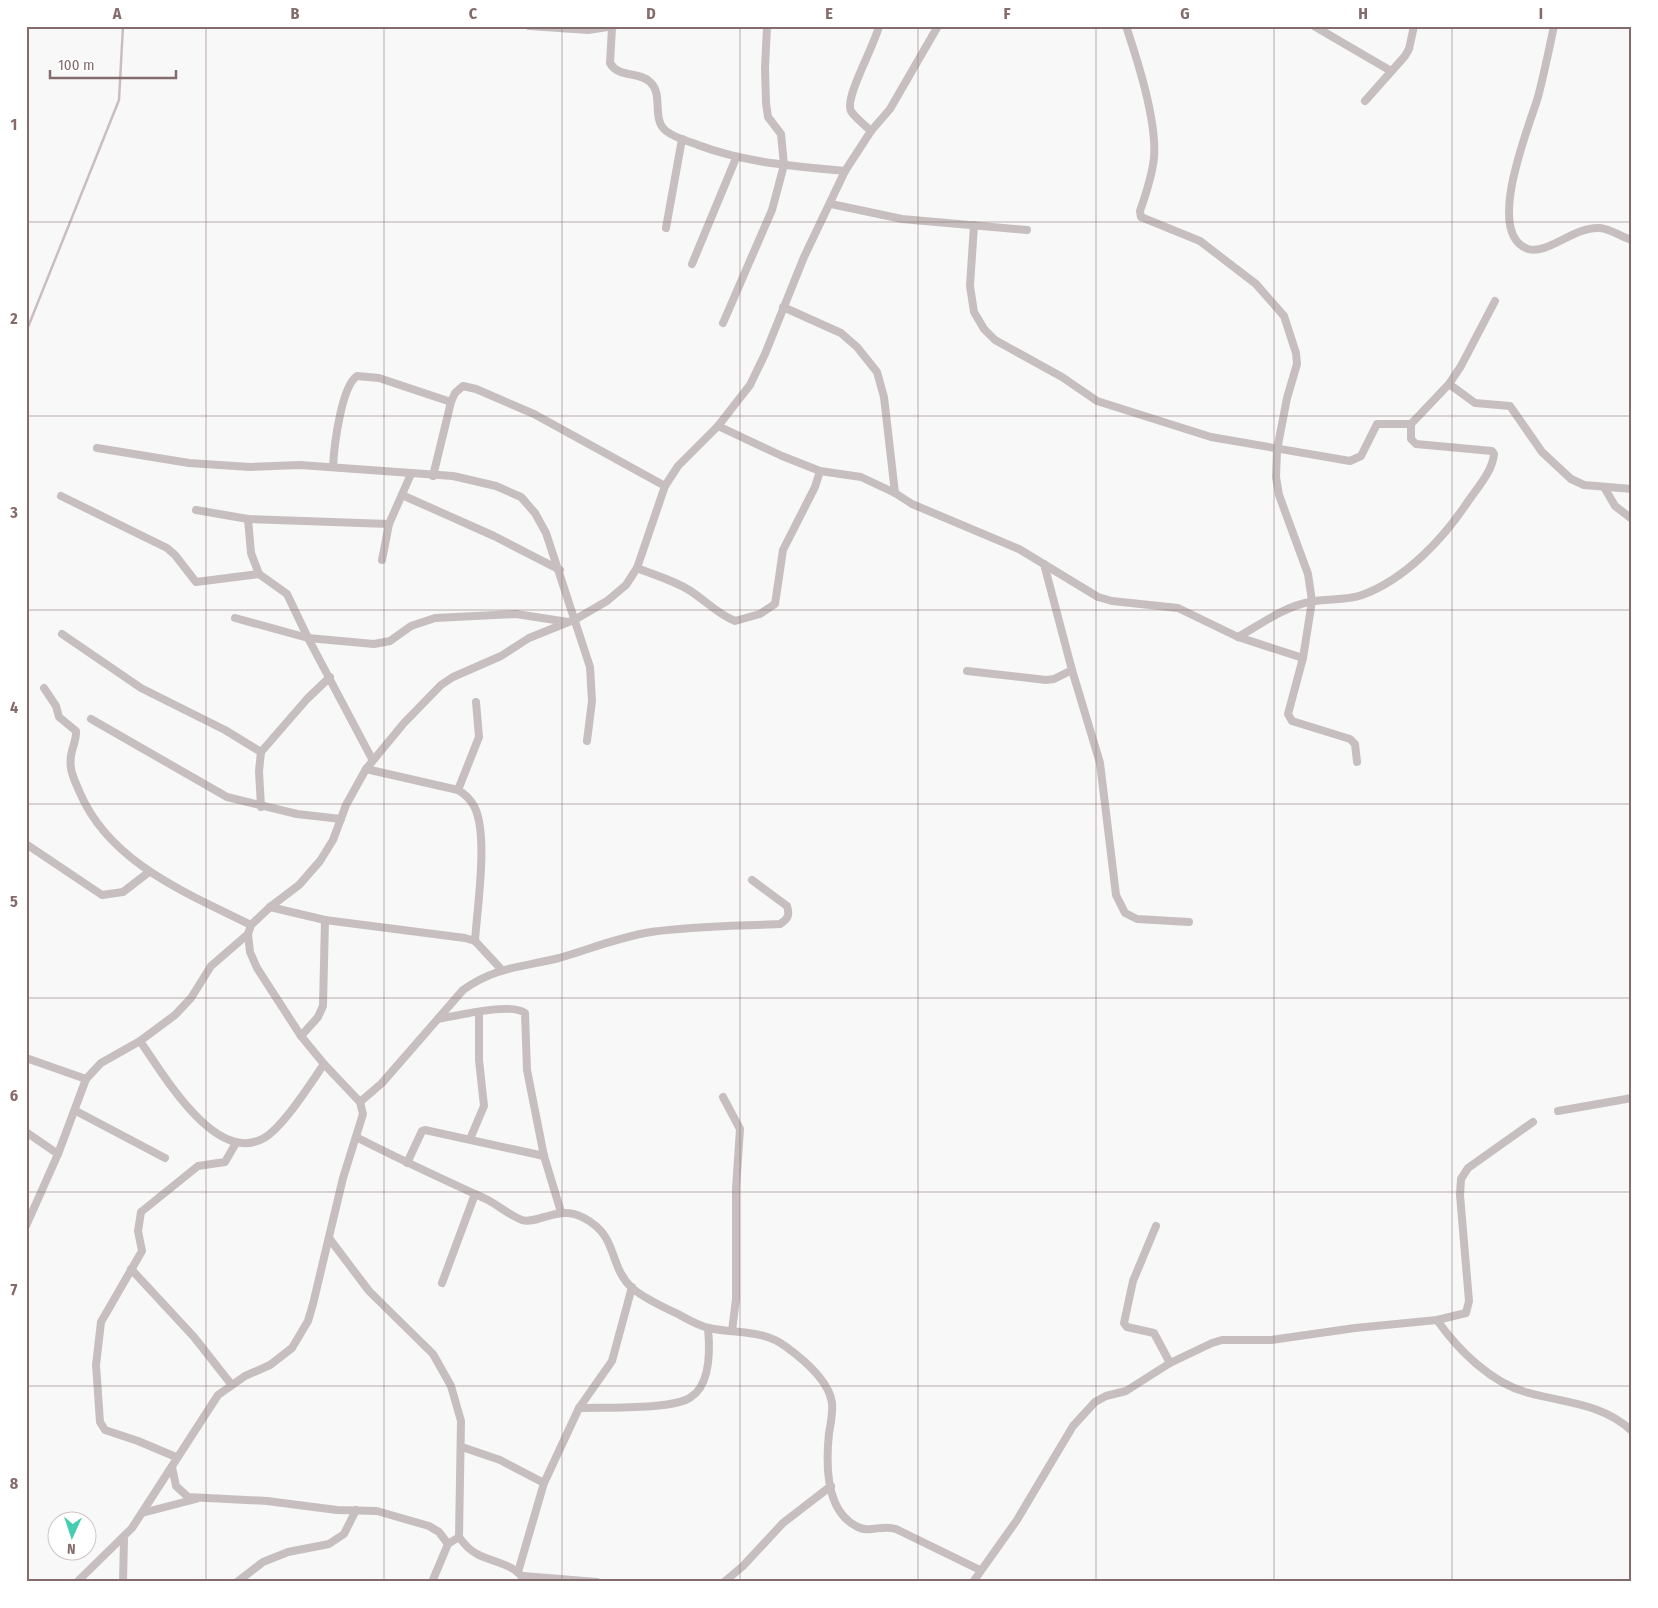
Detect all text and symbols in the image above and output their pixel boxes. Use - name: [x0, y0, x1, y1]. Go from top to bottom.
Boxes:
- text: A: [112, 4, 122, 23]
- text: B: [291, 4, 300, 23]
- text: C: [469, 4, 478, 23]
- text: D: [646, 4, 656, 23]
- text: E: [825, 4, 833, 23]
- text: F: [1003, 4, 1011, 23]
- text: G: [1180, 4, 1190, 23]
- text: H: [1358, 4, 1368, 23]
- text: I: [1539, 4, 1543, 23]
- scale bar: [50, 48, 176, 80]
- text: 100 m: [58, 56, 95, 74]
- text: 1: [11, 115, 17, 134]
- text: 2: [9, 309, 18, 328]
- text: 3: [9, 503, 18, 522]
- text: 4: [10, 698, 18, 717]
- text: 5: [10, 892, 18, 911]
- text: 6: [10, 1086, 18, 1105]
- text: 7: [11, 1280, 18, 1299]
- text: 8: [10, 1474, 19, 1493]
- north arrow: [48, 1510, 98, 1560]
- text: N: [67, 1540, 76, 1557]

